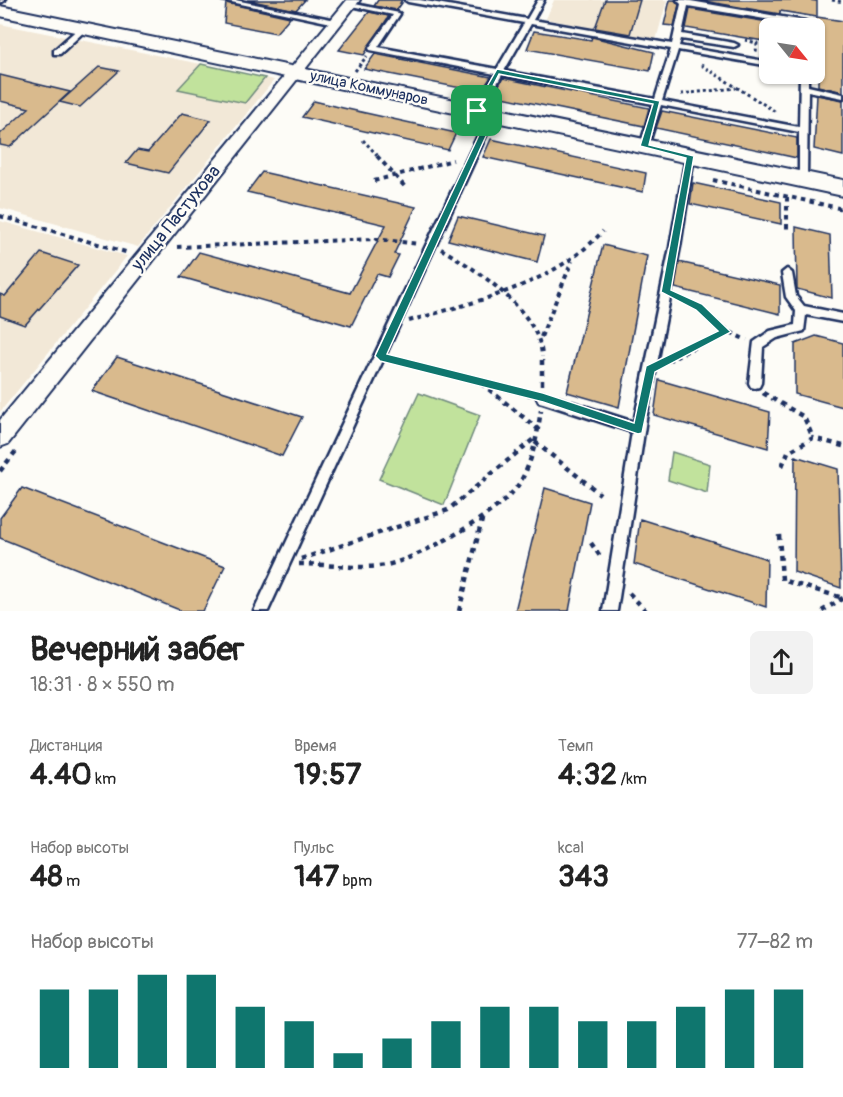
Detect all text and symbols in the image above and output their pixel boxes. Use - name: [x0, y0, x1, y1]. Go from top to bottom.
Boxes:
- north arrow: [759, 18, 825, 84]
- map controls: [759, 18, 825, 84]
- street label: улица Коммунаров: [307, 66, 430, 110]
- pin: [451, 85, 502, 136]
- icon: arrive: [460, 94, 493, 127]
- street label: улица Пастухова: [126, 161, 226, 276]
- text: Вечерний забег: [30, 629, 244, 670]
- button: share: [750, 631, 813, 694]
- text: 18:31 · 8 × 550 m: [30, 672, 175, 697]
- text: Дистанция: [30, 736, 103, 756]
- text: Время: [294, 736, 337, 756]
- text: Темп: [558, 736, 593, 756]
- text: 4.40: [30, 756, 92, 793]
- text: 19:57: [294, 756, 361, 793]
- text: 4:32: [558, 756, 617, 793]
- text: km: [92, 769, 116, 789]
- text: /km: [617, 769, 647, 789]
- text: Набор высоты: [30, 838, 129, 858]
- text: Пульс: [294, 838, 334, 858]
- text: kcal: [558, 838, 584, 858]
- text: 48: [30, 858, 63, 895]
- text: 147: [294, 858, 339, 895]
- text: 343: [558, 858, 609, 895]
- text: m: [63, 871, 80, 891]
- text: bpm: [339, 871, 372, 891]
- text: Набор высоты: [30, 929, 154, 954]
- text: 77–82 m: [737, 929, 813, 954]

